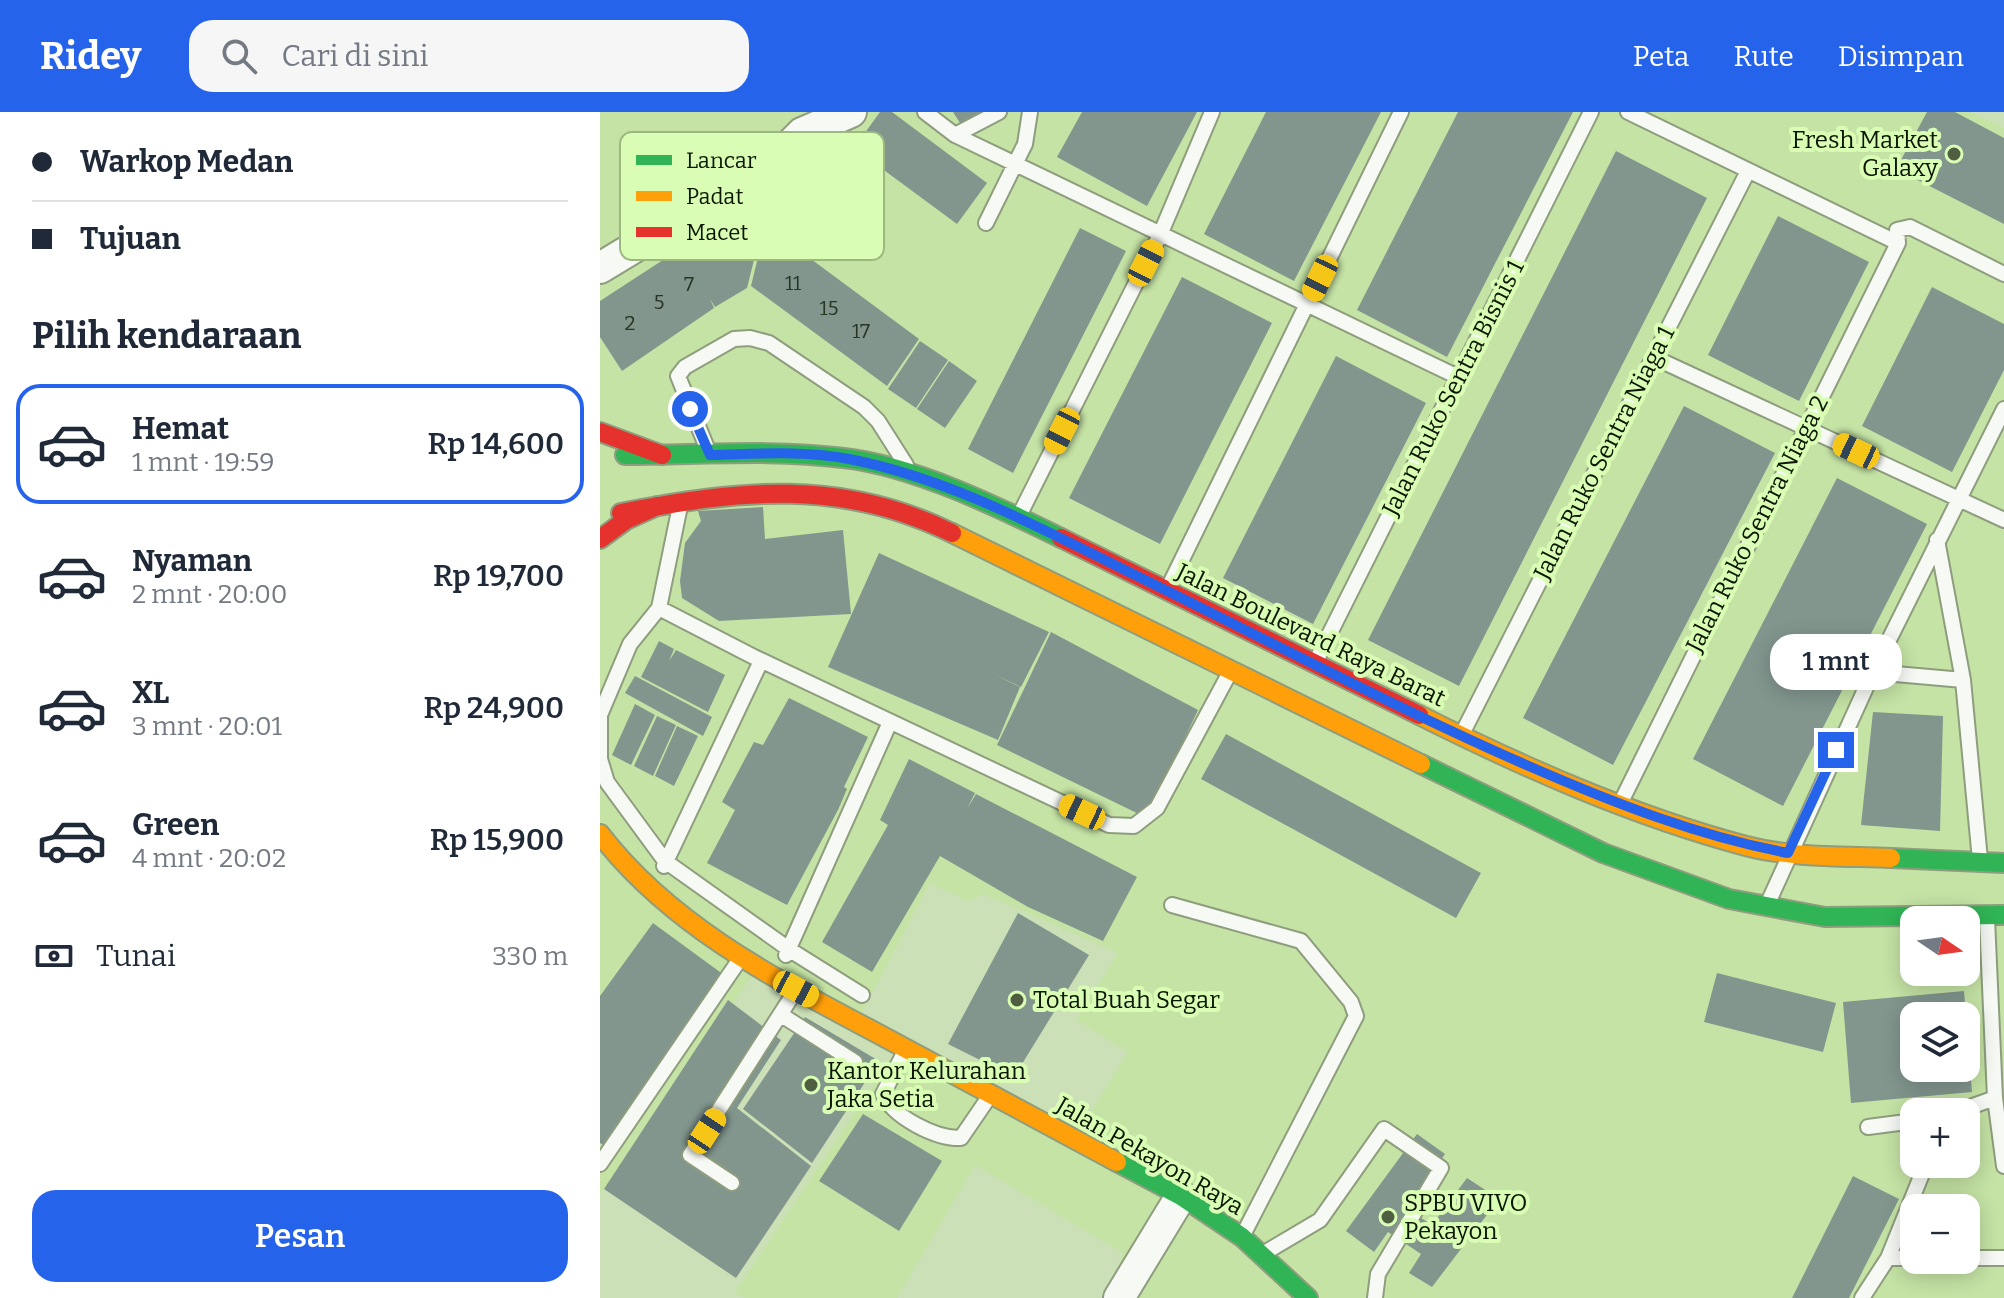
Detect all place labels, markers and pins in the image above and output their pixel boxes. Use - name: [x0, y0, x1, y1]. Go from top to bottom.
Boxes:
- place label: Fresh Market Galaxy: [1792, 126, 1938, 182]
- marker: Fresh Market Galaxy: [1945, 145, 1963, 163]
- place label: Total Buah Segar: [1033, 986, 1220, 1014]
- marker: Total Buah Segar: [1008, 991, 1026, 1009]
- place label: Kantor Kelurahan Jaka Setia: [826, 1057, 1026, 1113]
- marker: Kantor Kelurahan Jaka Setia: [802, 1076, 820, 1094]
- place label: SPBU VIVO Pekayon: [1404, 1189, 1527, 1245]
- marker: SPBU VIVO Pekayon: [1379, 1208, 1397, 1226]

